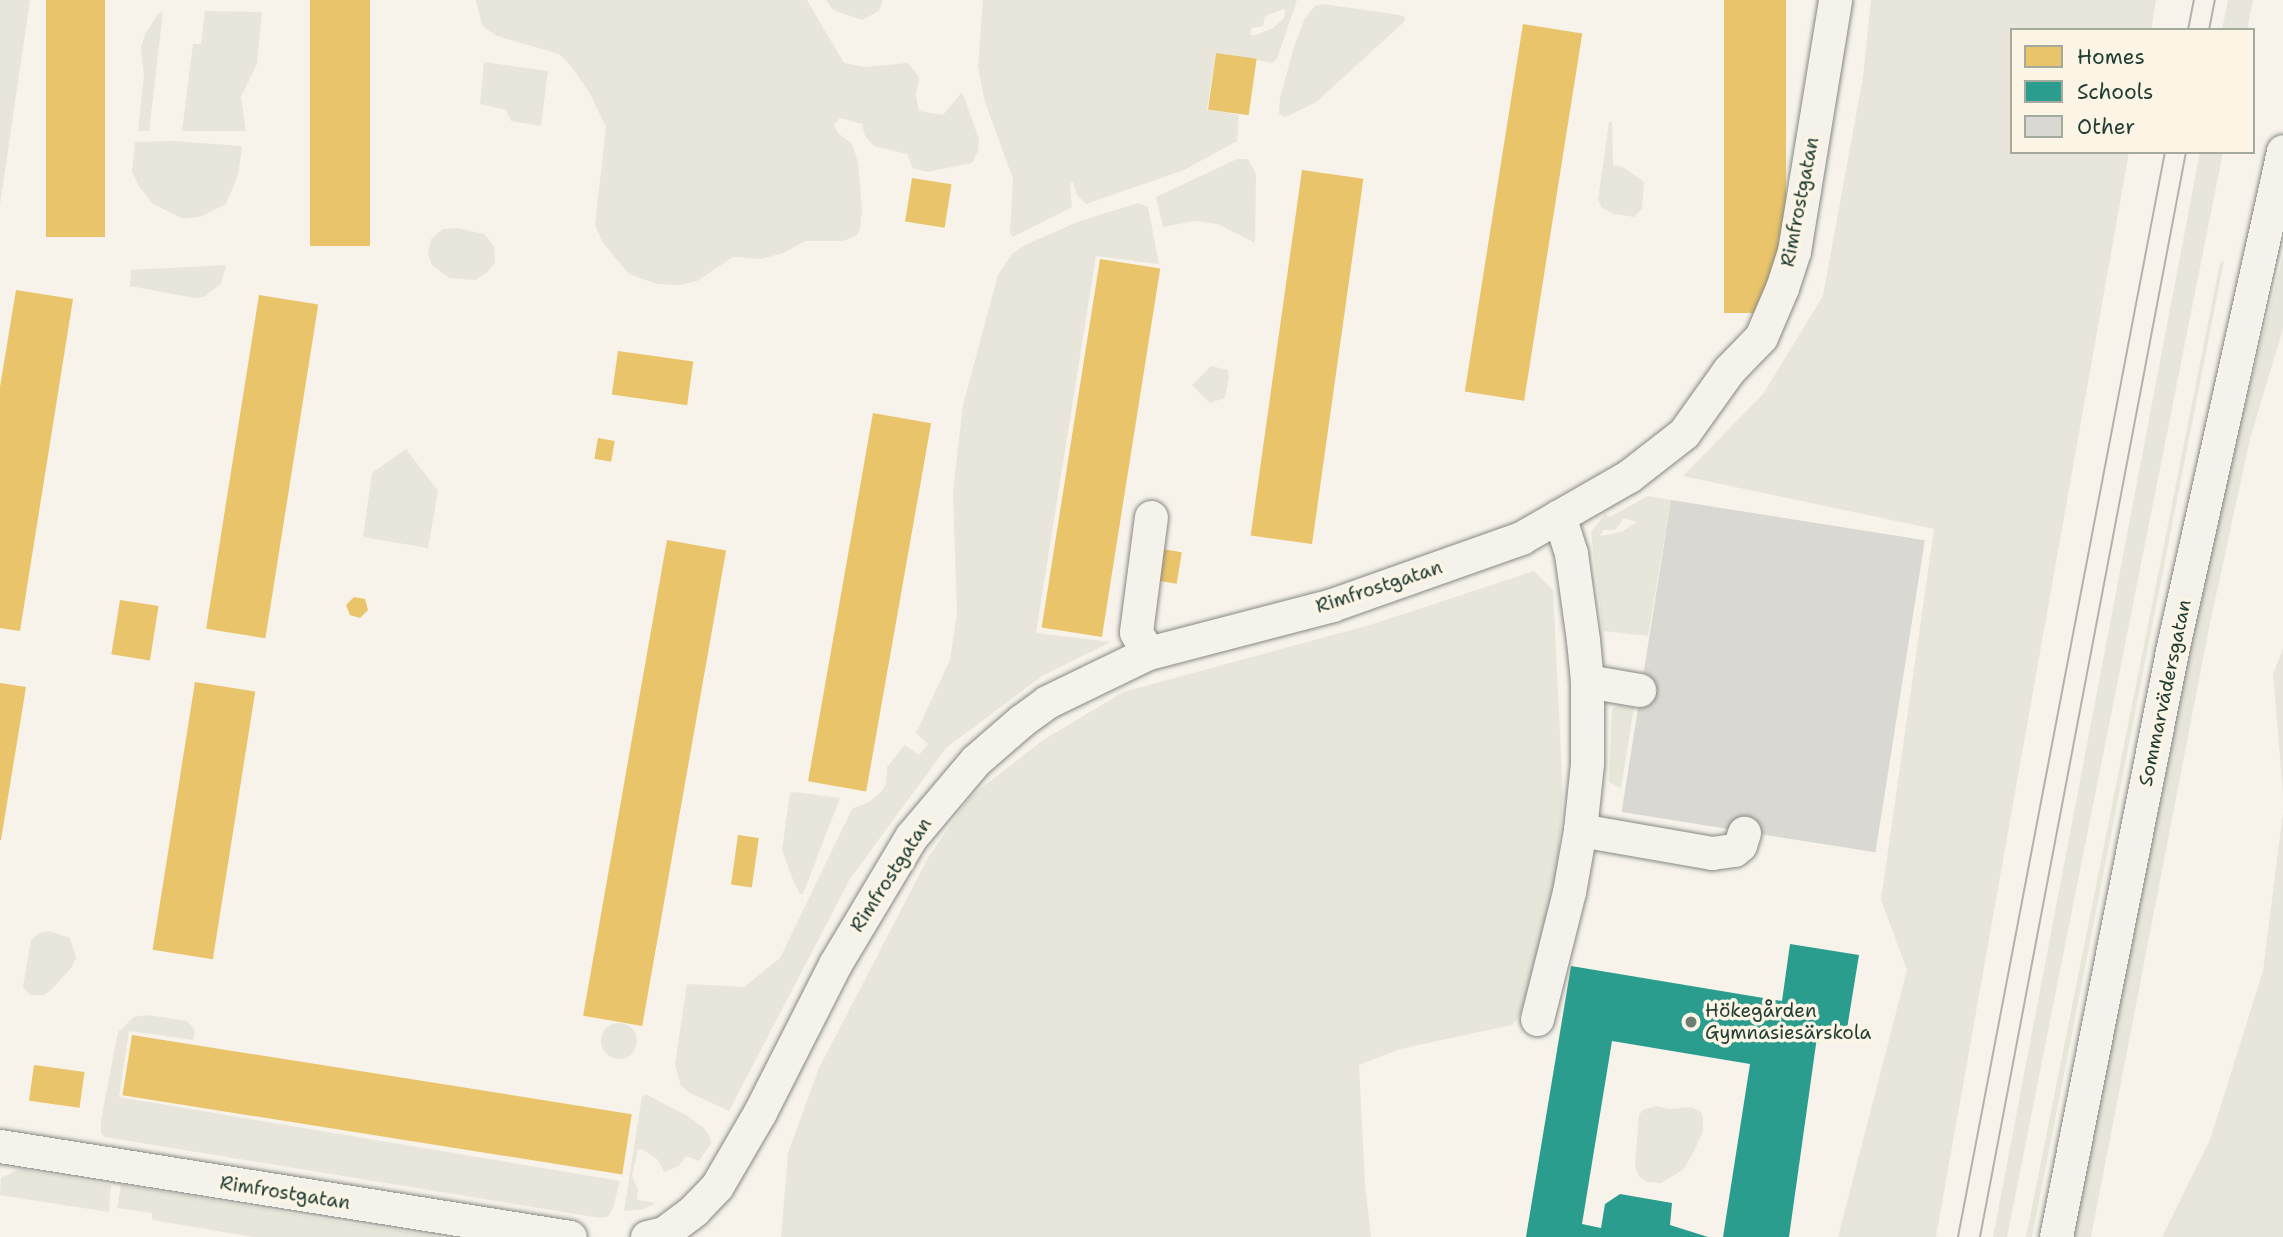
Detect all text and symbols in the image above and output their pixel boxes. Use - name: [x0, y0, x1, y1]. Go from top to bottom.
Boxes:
- legend: [2010, 28, 2255, 154]
- text: Homes: [2077, 43, 2145, 71]
- text: Schools: [2077, 78, 2153, 106]
- text: Other: [2077, 113, 2135, 141]
- street label: Rimfrostgatan: [1776, 135, 1824, 269]
- street label: Rimfrostgatan: [1313, 556, 1445, 618]
- street label: Sommarvädersgatan: [2134, 598, 2196, 788]
- street label: Rimfrostgatan: [846, 814, 936, 936]
- place label: Hökegården Gymnasiesärskola: [1705, 1000, 1871, 1044]
- marker: Hökegården Gymnasiesärskola: [1683, 1014, 1699, 1030]
- street label: Rimfrostgatan: [218, 1171, 352, 1215]

